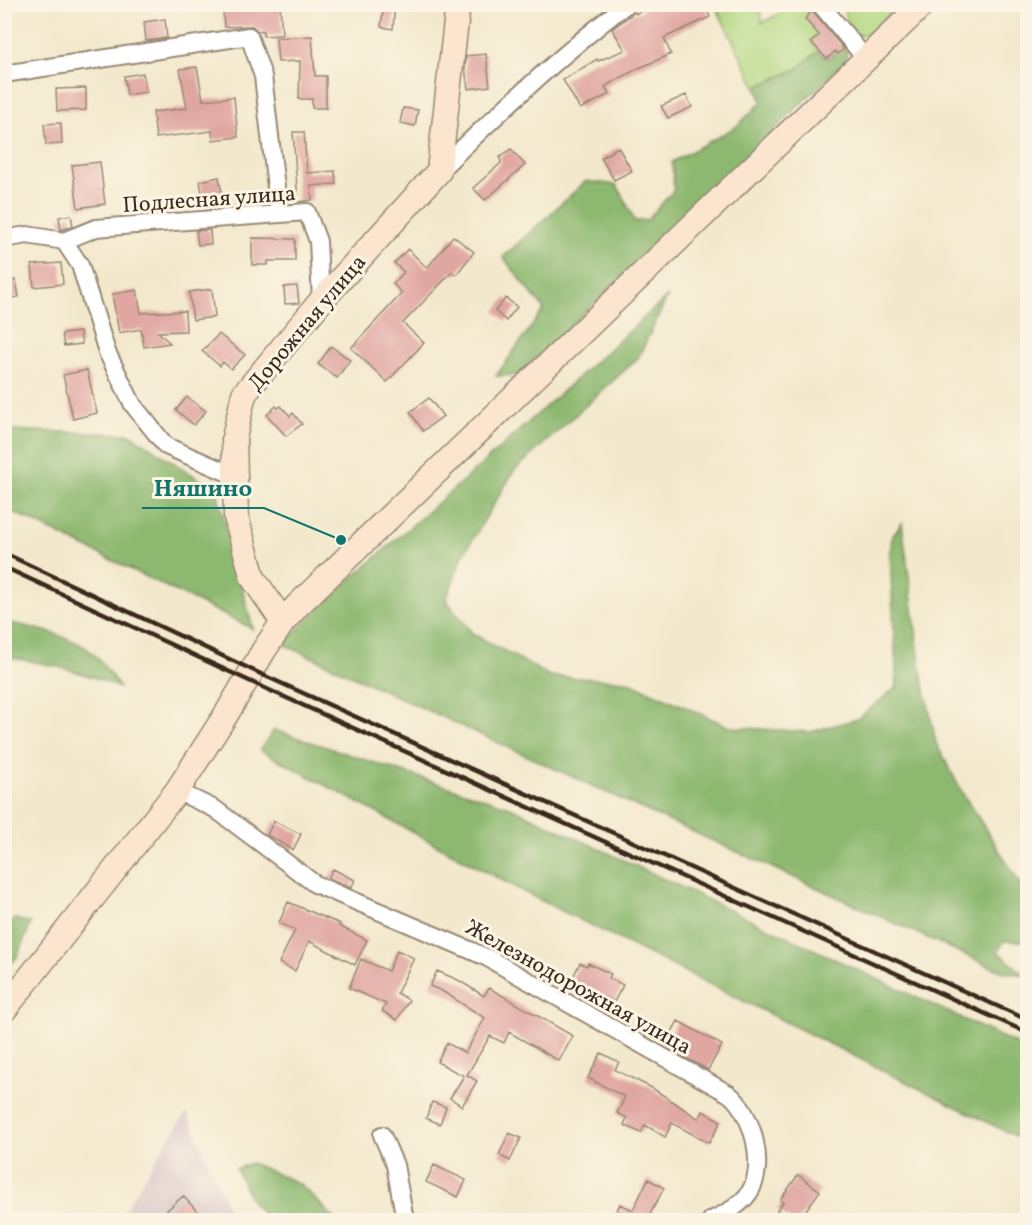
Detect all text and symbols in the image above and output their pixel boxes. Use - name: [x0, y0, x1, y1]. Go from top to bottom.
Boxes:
- street label: Подлесная улица: [122, 179, 297, 222]
- street label: Дорожная улица: [241, 249, 374, 399]
- callout: Няшино: [142, 466, 264, 508]
- text: Няшино: [154, 473, 252, 507]
- street label: Железнодорожная улица: [459, 913, 697, 1063]

